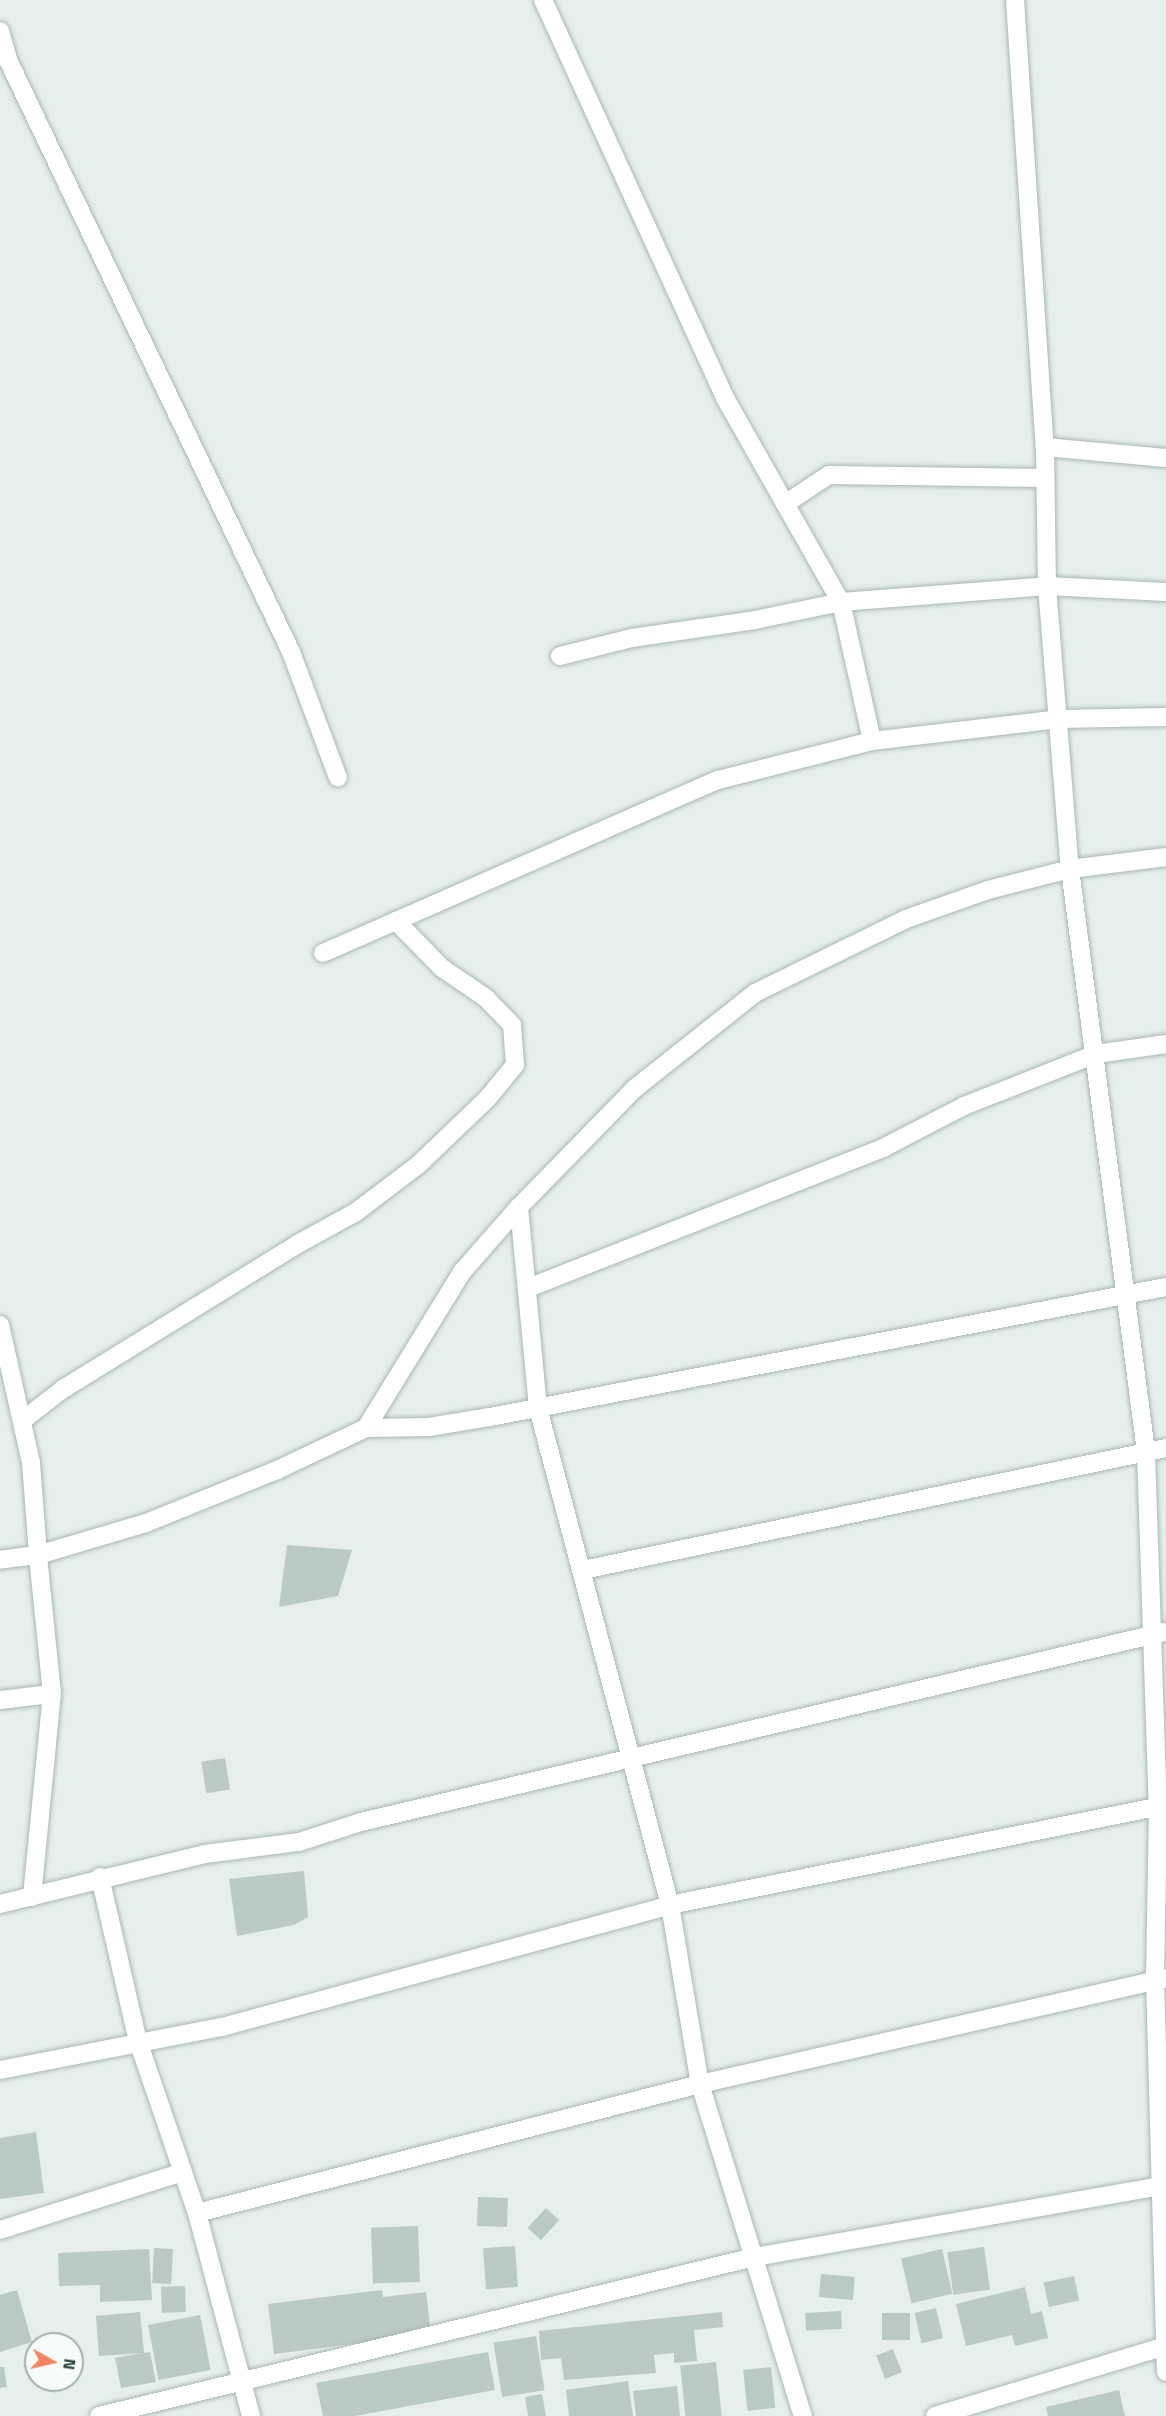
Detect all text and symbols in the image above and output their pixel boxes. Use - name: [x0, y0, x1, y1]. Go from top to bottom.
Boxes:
- north arrow: [24, 2332, 84, 2392]
- text: N: [57, 2357, 82, 2371]

